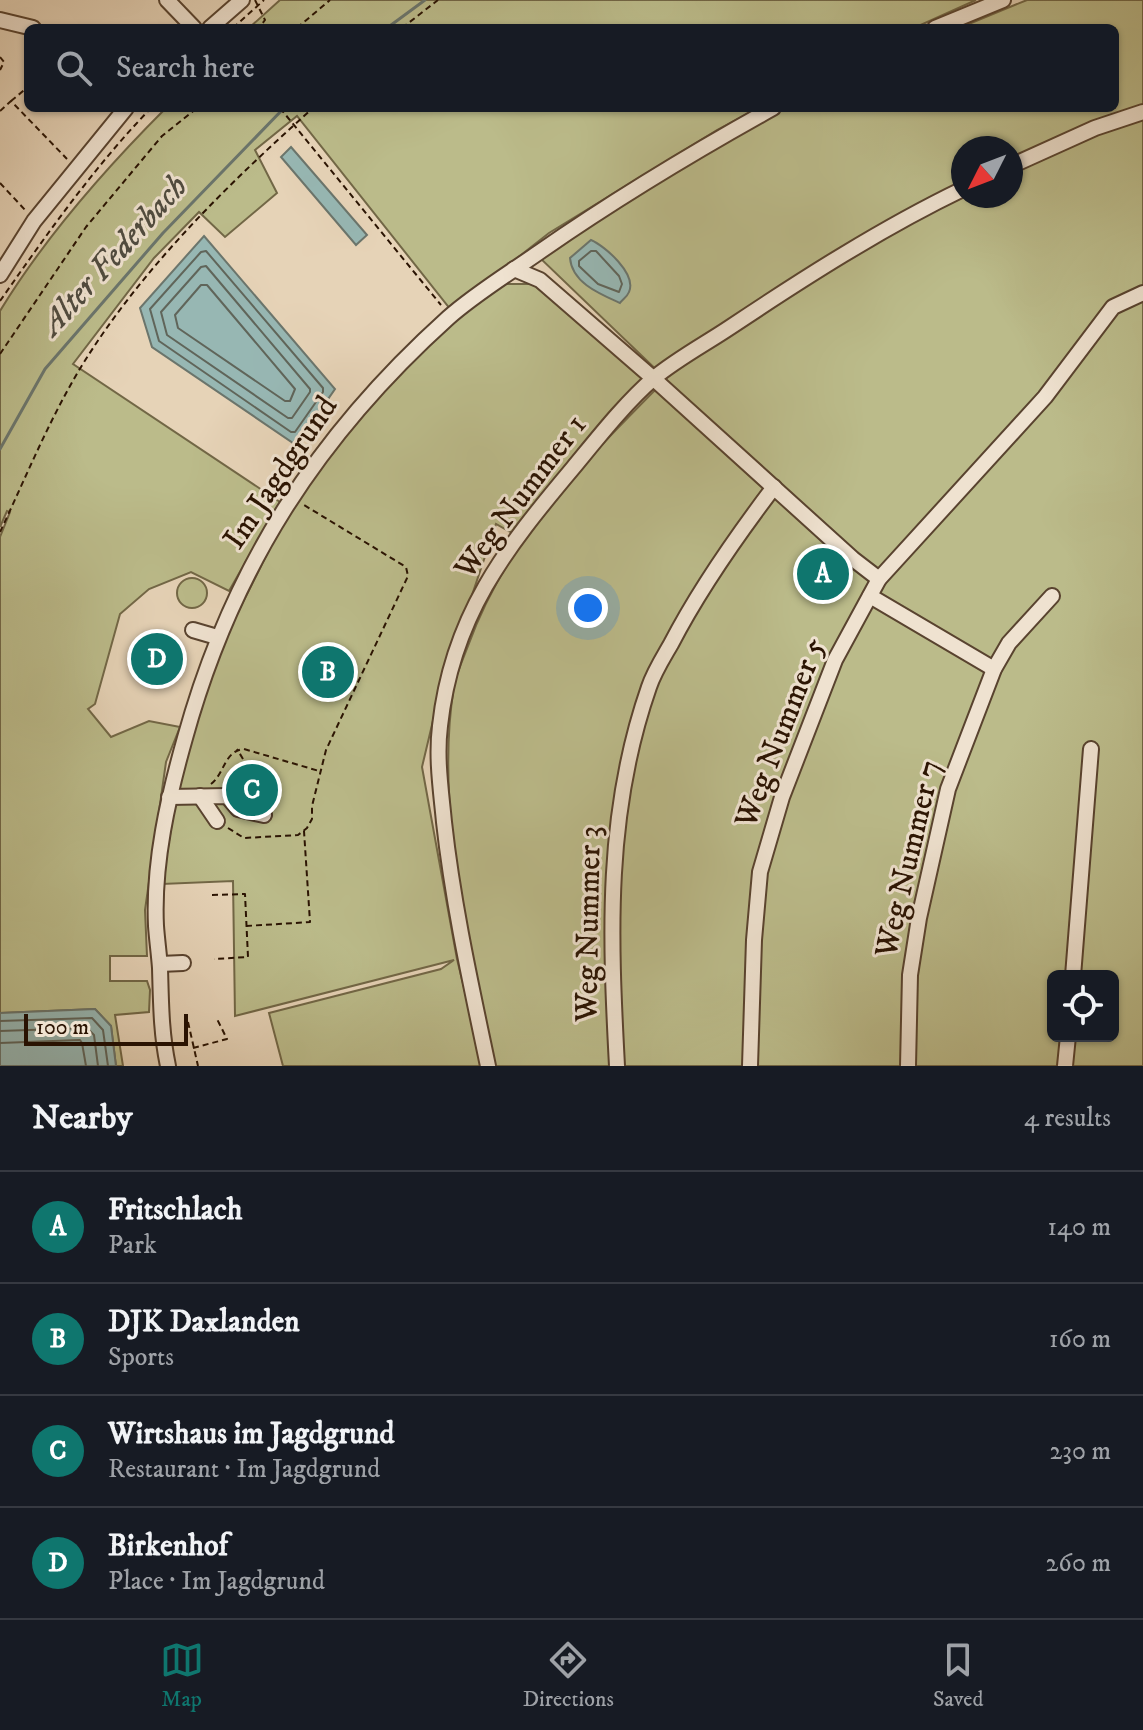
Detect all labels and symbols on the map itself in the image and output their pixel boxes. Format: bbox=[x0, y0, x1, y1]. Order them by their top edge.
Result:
north arrow bbox=[951, 136, 1023, 208]
water label: Alter Federbach bbox=[28, 166, 197, 347]
street label: Im Jagdgrund bbox=[215, 388, 347, 558]
street label: Weg Nummer 1 bbox=[445, 407, 596, 588]
pin: A bbox=[797, 544, 849, 604]
your location bbox=[568, 588, 608, 628]
pin: D bbox=[131, 629, 183, 689]
street label: Weg Nummer 5 bbox=[726, 632, 836, 835]
pin: B bbox=[302, 642, 354, 702]
street label: Weg Nummer 7 bbox=[867, 756, 951, 963]
pin: C bbox=[226, 760, 278, 820]
street label: Weg Nummer 3 bbox=[567, 825, 611, 1024]
scale bar bbox=[24, 1010, 188, 1046]

